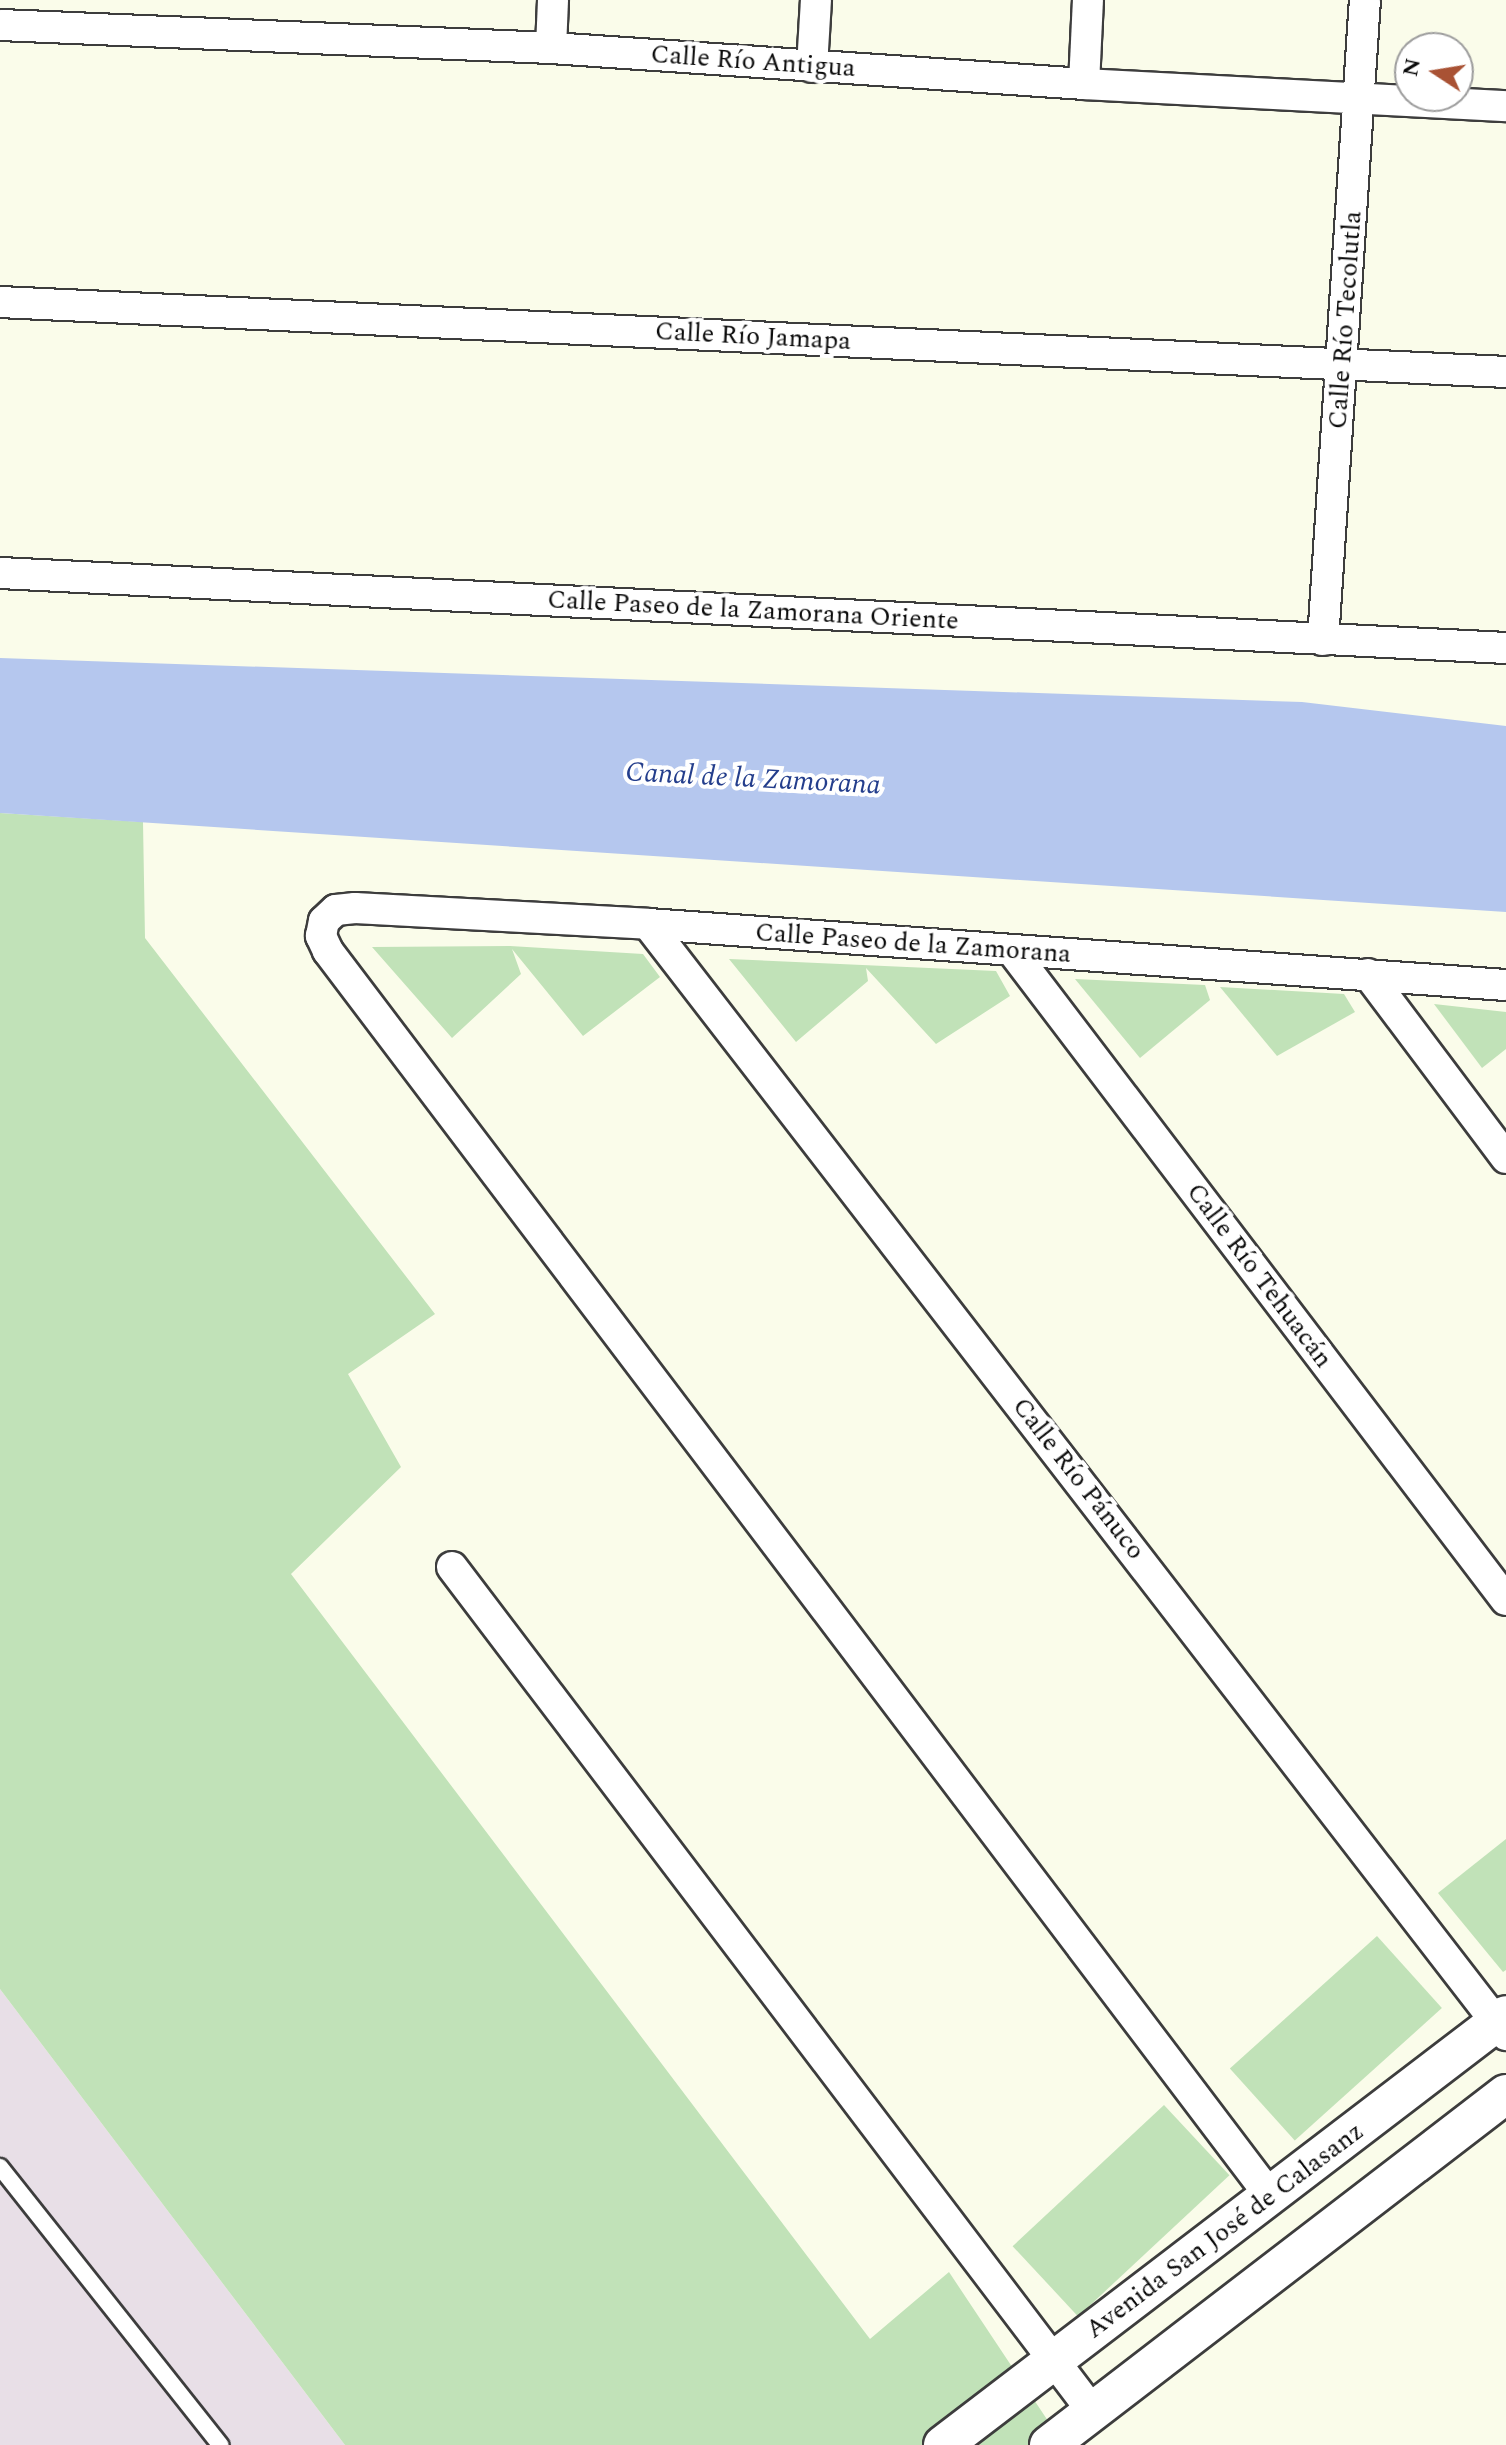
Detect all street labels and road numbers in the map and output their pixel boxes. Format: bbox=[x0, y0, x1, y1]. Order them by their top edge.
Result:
street label: Calle Río Antigua bbox=[650, 39, 856, 85]
street label: Calle Río Tecolutla bbox=[1323, 210, 1369, 430]
street label: Calle Río Jamapa bbox=[654, 316, 852, 358]
street label: Calle Paseo de la Zamorana Oriente bbox=[547, 585, 959, 637]
street label: Calle Paseo de la Zamorana bbox=[754, 917, 1072, 971]
street label: Calle Río Tehuacán bbox=[1179, 1177, 1339, 1375]
street label: Calle Río Pánuco bbox=[1005, 1392, 1151, 1566]
street label: Avenida San José de Calasanz bbox=[1080, 2116, 1370, 2346]

